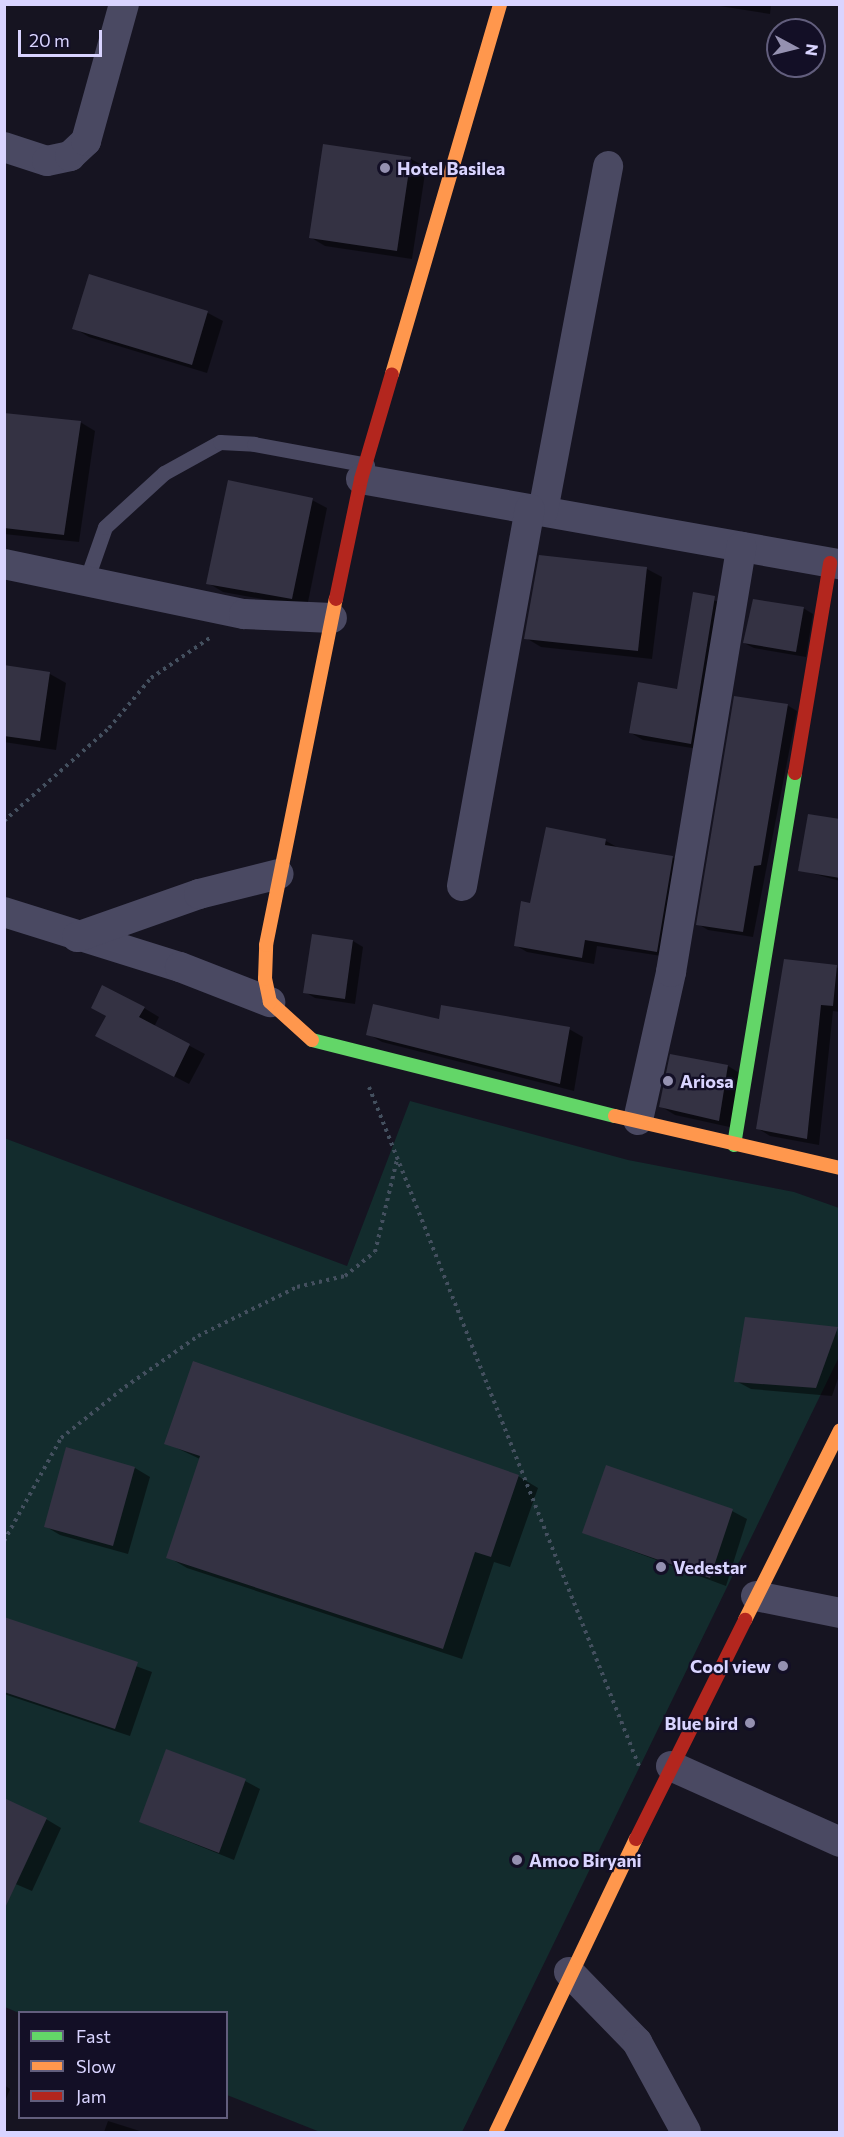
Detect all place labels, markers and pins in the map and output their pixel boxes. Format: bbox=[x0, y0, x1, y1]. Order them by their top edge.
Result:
place label: Hotel Basilea bbox=[397, 157, 505, 179]
marker: Hotel Basilea bbox=[378, 161, 392, 175]
place label: Ariosa bbox=[680, 1070, 734, 1092]
marker: Ariosa bbox=[661, 1074, 675, 1088]
place label: Vedestar bbox=[673, 1556, 747, 1578]
marker: Vedestar bbox=[654, 1560, 668, 1574]
place label: Cool view bbox=[690, 1655, 771, 1677]
marker: Cool view bbox=[776, 1659, 790, 1673]
place label: Blue bird bbox=[665, 1712, 738, 1734]
marker: Blue bird bbox=[743, 1716, 757, 1730]
place label: Amoo Biryani bbox=[529, 1849, 642, 1871]
marker: Amoo Biryani bbox=[510, 1853, 524, 1867]

